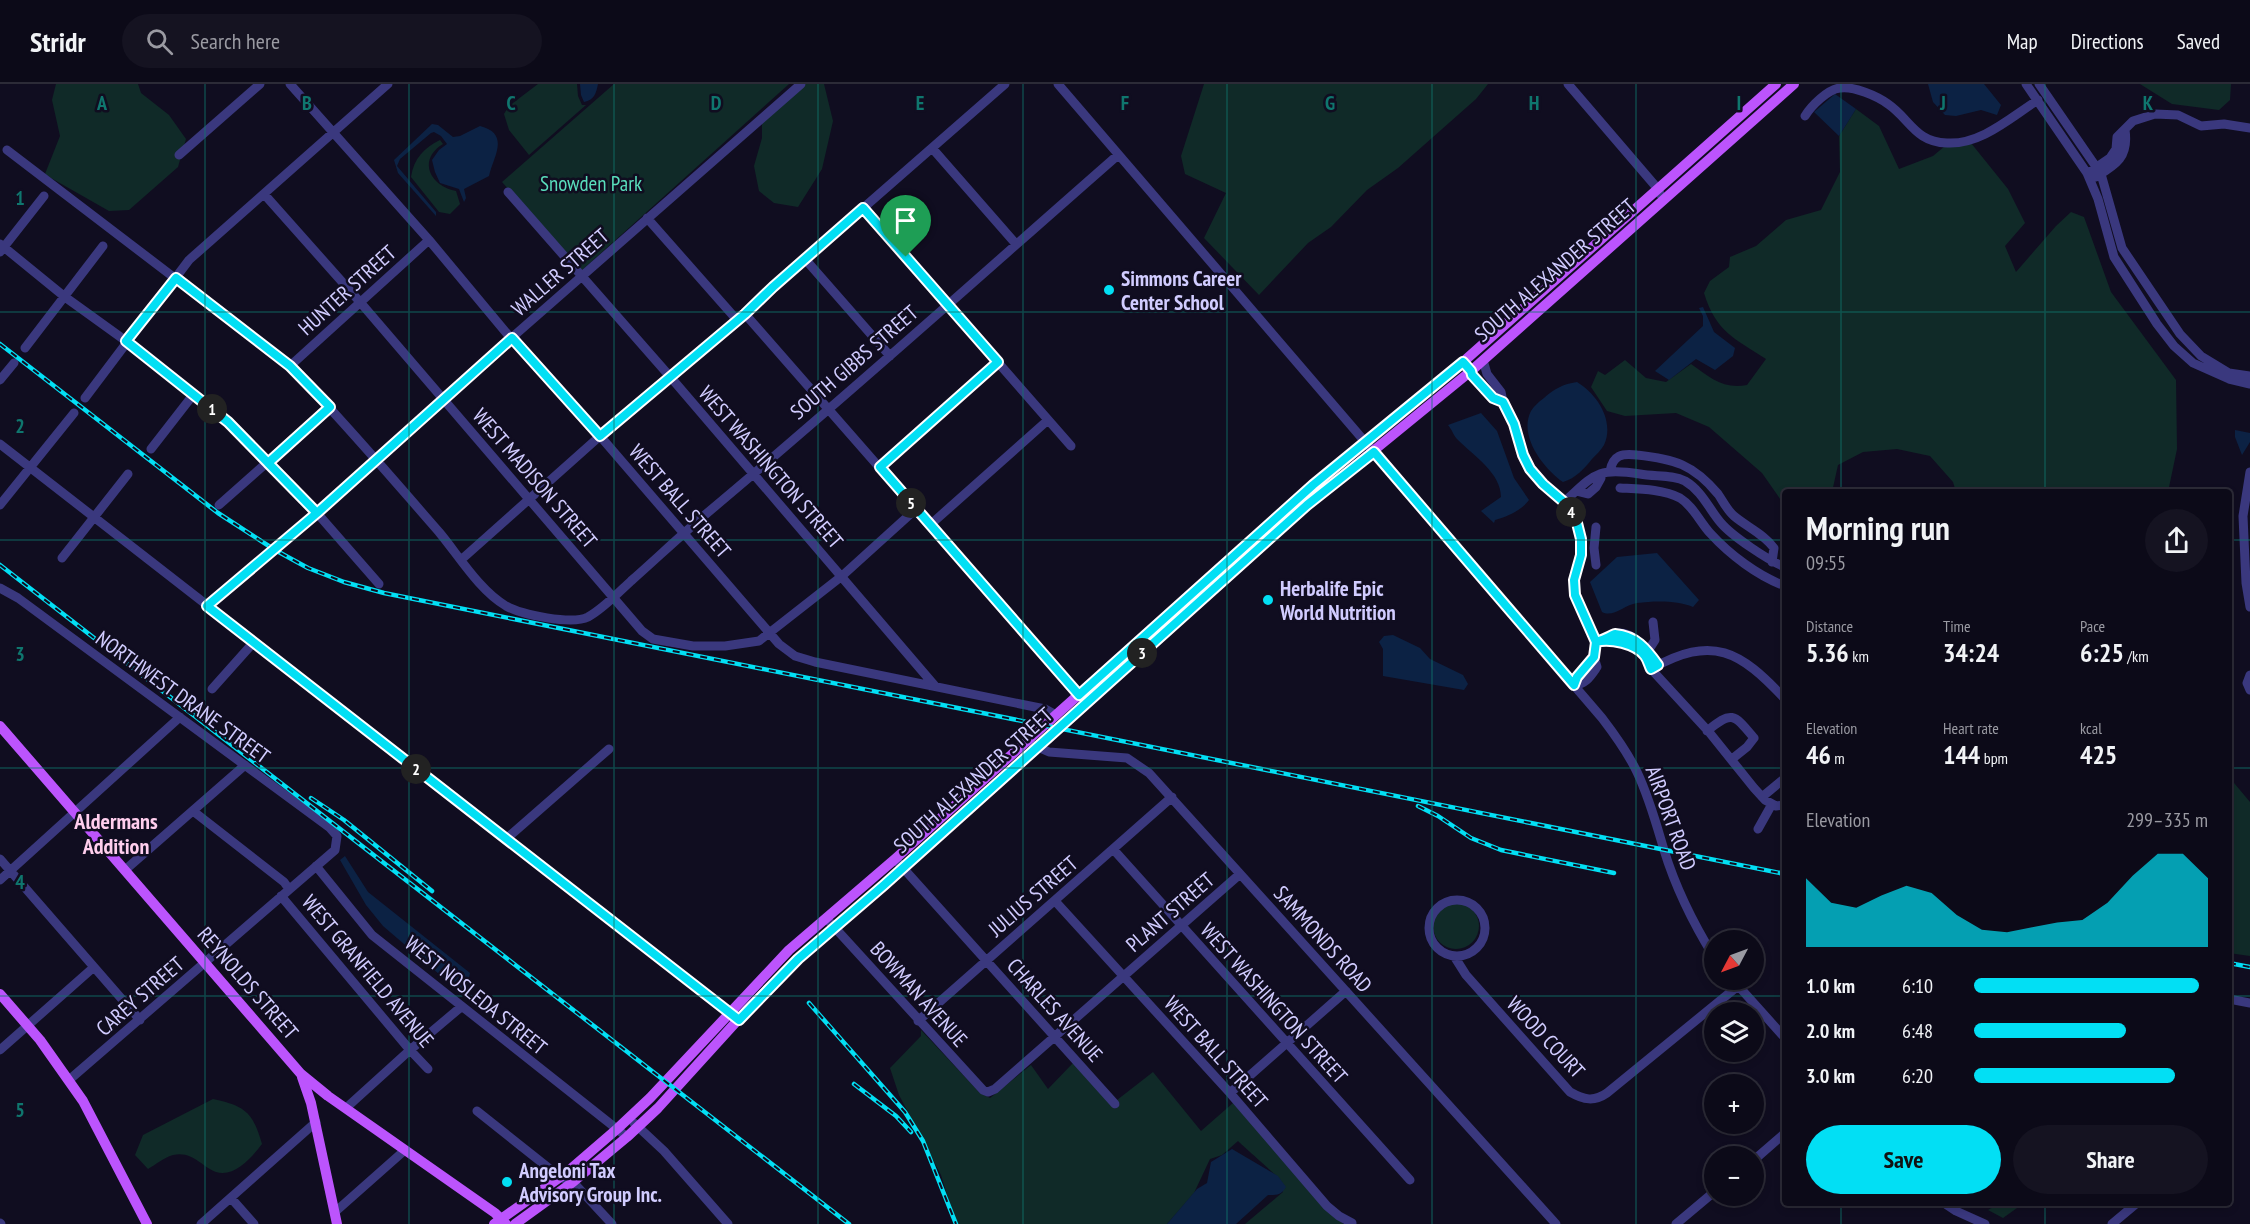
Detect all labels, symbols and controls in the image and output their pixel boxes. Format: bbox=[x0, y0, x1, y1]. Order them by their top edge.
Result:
search box bbox=[122, 14, 542, 68]
text: Stridr bbox=[30, 23, 86, 60]
icon: search bbox=[143, 25, 176, 58]
text: Search here bbox=[191, 27, 280, 55]
text: Map bbox=[2007, 28, 2038, 55]
text: Directions bbox=[2071, 28, 2144, 55]
text: Saved bbox=[2177, 28, 2220, 55]
text: A bbox=[96, 90, 108, 116]
text: B bbox=[302, 90, 312, 116]
text: C bbox=[506, 90, 516, 116]
text: D bbox=[711, 90, 722, 116]
text: E bbox=[916, 90, 924, 116]
text: F bbox=[1121, 90, 1129, 116]
text: G bbox=[1325, 90, 1335, 116]
text: H bbox=[1529, 90, 1539, 116]
text: I bbox=[1737, 90, 1741, 116]
text: J bbox=[1939, 90, 1946, 116]
text: K bbox=[2143, 90, 2154, 116]
park label: Snowden Park bbox=[540, 170, 642, 197]
text: 1 bbox=[15, 185, 25, 211]
street label: SOUTH ALEXANDER STREET bbox=[1469, 192, 1642, 348]
pin bbox=[880, 195, 931, 257]
icon: arrive bbox=[889, 204, 922, 237]
street label: WALLER STREET bbox=[506, 222, 615, 322]
street label: HUNTER STREET bbox=[293, 239, 402, 341]
place label: Simmons Career Center School bbox=[1121, 265, 1242, 316]
marker: Simmons Career Center School bbox=[1102, 283, 1116, 297]
street label: SOUTH GIBBS STREET bbox=[784, 299, 924, 425]
street label: WEST WASHINGTON STREET bbox=[693, 380, 849, 554]
pin: 1 bbox=[197, 394, 227, 424]
text: 1 bbox=[208, 399, 216, 419]
street label: WEST MADISON STREET bbox=[467, 402, 604, 554]
text: 2 bbox=[15, 413, 25, 439]
street label: WEST BALL STREET bbox=[623, 439, 737, 564]
pin: 5 bbox=[896, 488, 926, 518]
text: 5 bbox=[907, 493, 915, 513]
pin: 4 bbox=[1556, 497, 1586, 527]
text: 4 bbox=[1567, 502, 1575, 522]
text: Morning run bbox=[1806, 506, 1950, 549]
button: share bbox=[2145, 509, 2208, 572]
text: 09:55 bbox=[1806, 550, 1846, 576]
place label: Herbalife Epic World Nutrition bbox=[1279, 575, 1396, 626]
marker: Herbalife Epic World Nutrition bbox=[1261, 593, 1275, 607]
text: Distance bbox=[1806, 616, 1853, 636]
text: Time bbox=[1943, 616, 1971, 636]
text: Pace bbox=[2080, 616, 2105, 636]
street label: NORTHWEST DRANE STREET bbox=[91, 625, 276, 770]
text: 5.36 bbox=[1806, 636, 1849, 669]
text: 34:24 bbox=[1943, 636, 1999, 669]
text: 6:25 bbox=[2080, 636, 2124, 669]
pin: 3 bbox=[1127, 638, 1157, 668]
text: 3 bbox=[15, 641, 25, 667]
text: 3 bbox=[1138, 643, 1146, 663]
text: km bbox=[1849, 646, 1869, 666]
text: /km bbox=[2124, 646, 2149, 666]
street label: SOUTH ALEXANDER STREET bbox=[888, 701, 1059, 859]
text: Elevation bbox=[1806, 718, 1857, 738]
text: Heart rate bbox=[1943, 718, 1999, 738]
text: kcal bbox=[2080, 718, 2102, 738]
text: 46 bbox=[1806, 738, 1831, 771]
text: 144 bbox=[1943, 738, 1980, 771]
text: 425 bbox=[2080, 738, 2117, 771]
text: m bbox=[1831, 748, 1845, 768]
text: bpm bbox=[1980, 748, 2008, 768]
pin: 2 bbox=[401, 754, 431, 784]
text: 2 bbox=[412, 759, 420, 779]
street label: AIRPORT ROAD bbox=[1640, 762, 1702, 874]
district label: Aldermans Addition bbox=[73, 807, 158, 860]
text: Elevation bbox=[1806, 807, 1870, 833]
text: 299–335 m bbox=[2126, 807, 2208, 833]
street label: JULIUS STREET bbox=[982, 849, 1084, 943]
street label: PLANT STREET bbox=[1120, 866, 1220, 958]
text: 4 bbox=[15, 869, 25, 895]
street label: SAMMONDS ROAD bbox=[1268, 880, 1378, 998]
street label: WEST GRANFIELD AVENUE bbox=[296, 889, 440, 1053]
street label: WEST WASHINGTON STREET bbox=[1195, 917, 1354, 1089]
street label: REYNOLDS STREET bbox=[192, 921, 305, 1045]
street label: WEST NOSLEDA STREET bbox=[400, 929, 553, 1061]
north arrow bbox=[1704, 930, 1764, 990]
map controls bbox=[1704, 930, 1764, 1206]
street label: BOWMAN AVENUE bbox=[865, 936, 973, 1052]
street label: CAREY STREET bbox=[91, 950, 190, 1041]
street label: CHARLES AVENUE bbox=[1001, 952, 1109, 1068]
text: 1.0 km bbox=[1806, 973, 1855, 999]
text: 6:10 bbox=[1902, 973, 1933, 999]
street label: WEST BALL STREET bbox=[1158, 990, 1274, 1114]
street label: WOOD COURT bbox=[1501, 990, 1591, 1084]
button: layers bbox=[1704, 1002, 1764, 1062]
text: 2.0 km bbox=[1806, 1018, 1855, 1044]
text: 6:48 bbox=[1902, 1018, 1933, 1044]
text: 3.0 km bbox=[1806, 1063, 1855, 1089]
text: 6:20 bbox=[1902, 1063, 1933, 1089]
button: + bbox=[1704, 1074, 1764, 1134]
text: 5 bbox=[15, 1097, 25, 1123]
button: Save bbox=[1806, 1125, 2001, 1194]
button: Share bbox=[2013, 1125, 2208, 1194]
button: − bbox=[1704, 1146, 1764, 1206]
place label: Angeloni Tax Advisory Group Inc. bbox=[518, 1157, 662, 1208]
marker: Angeloni Tax Advisory Group Inc. bbox=[500, 1175, 514, 1189]

